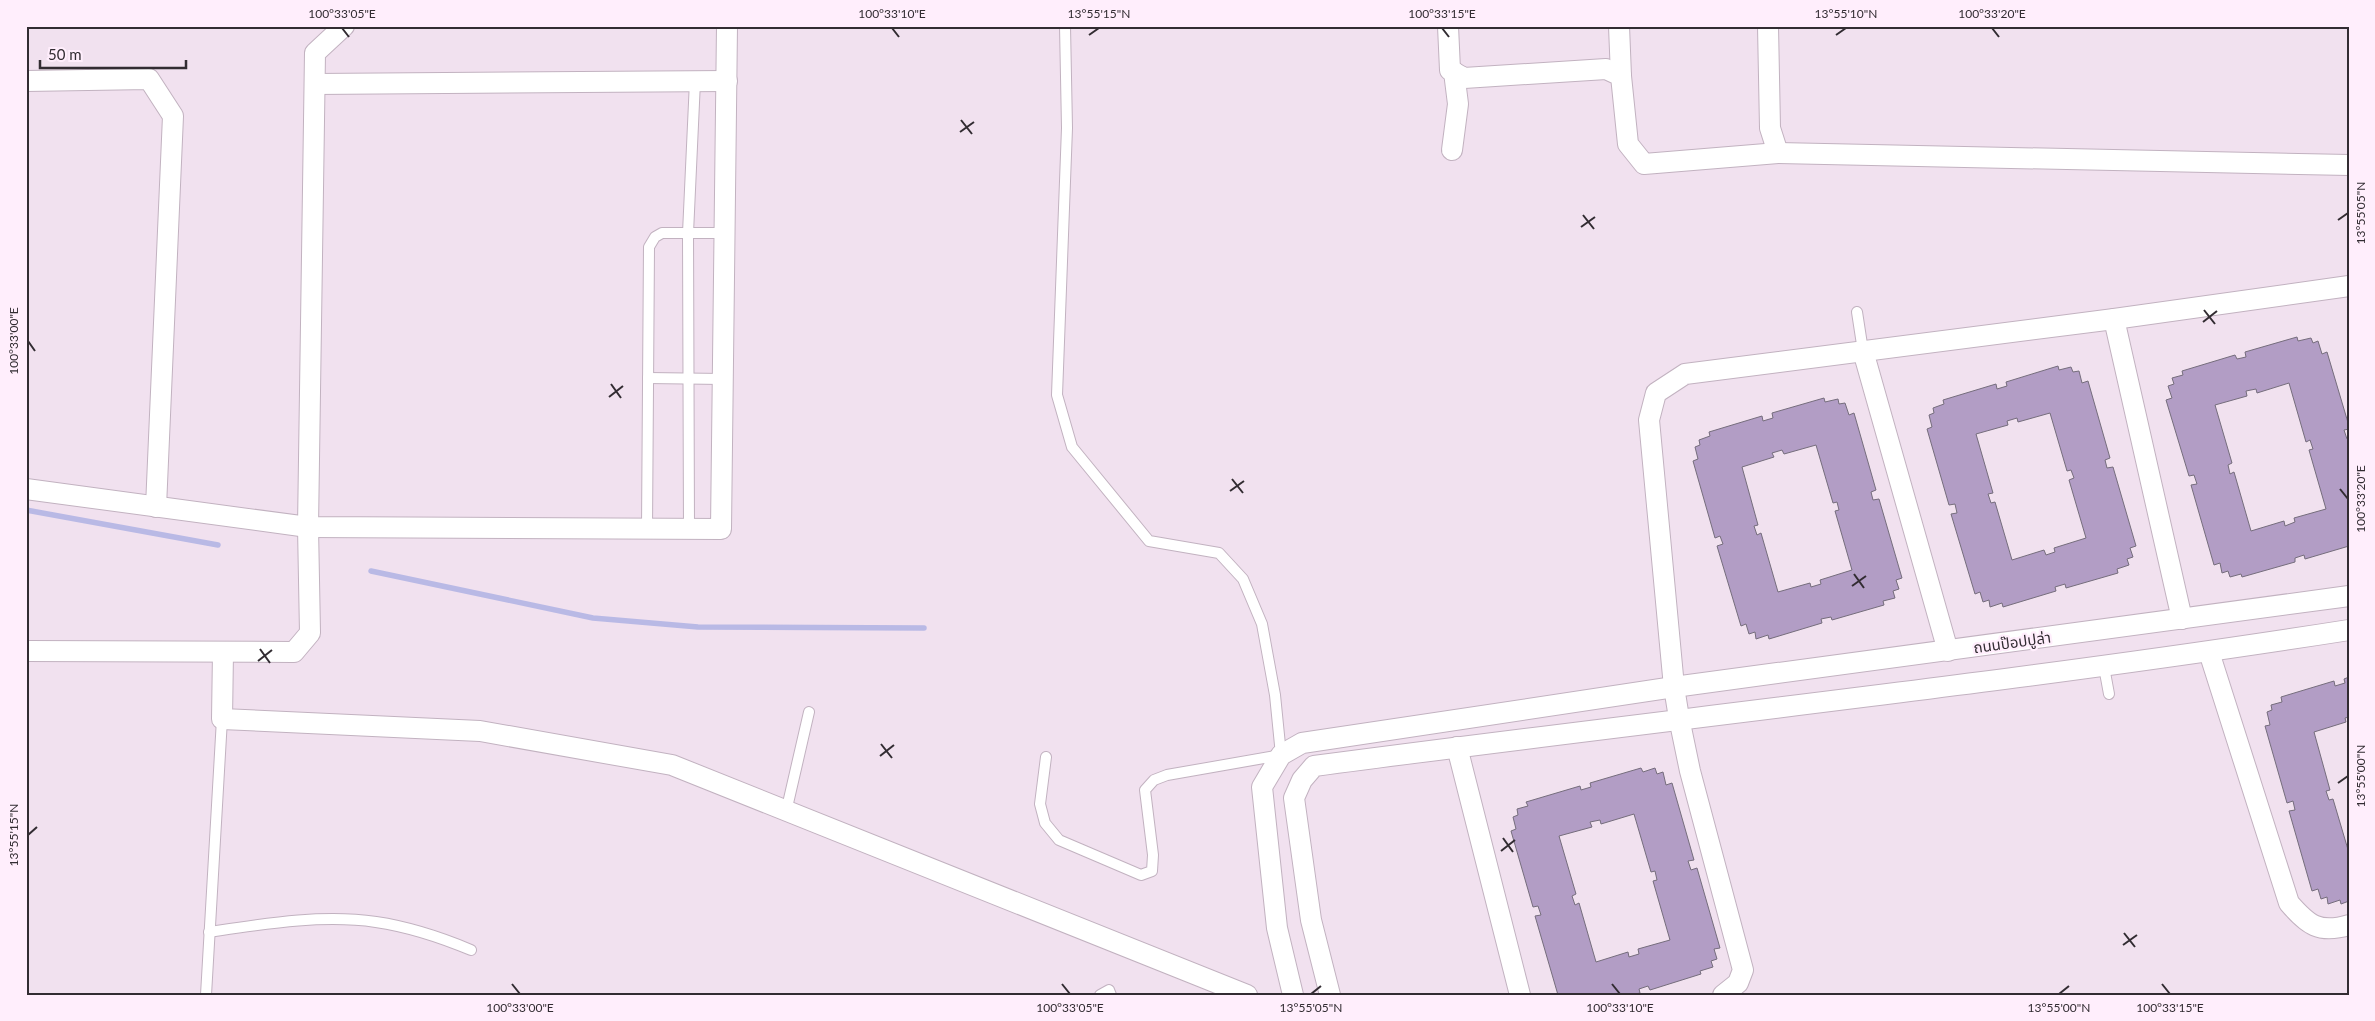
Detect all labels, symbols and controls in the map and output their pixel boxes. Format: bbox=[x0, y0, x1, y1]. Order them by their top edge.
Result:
text: 100°33'05"E bbox=[308, 6, 376, 21]
text: 100°33'10"E bbox=[858, 6, 926, 21]
text: 13°55'15"N bbox=[1068, 6, 1130, 21]
text: 100°33'15"E bbox=[1408, 6, 1476, 21]
text: 13°55'10"N bbox=[1815, 6, 1877, 21]
text: 100°33'20"E bbox=[1958, 6, 2026, 21]
scale bar bbox=[40, 38, 186, 70]
text: 50 m bbox=[48, 45, 82, 63]
text: 13°55'05"N bbox=[2353, 182, 2368, 244]
text: 100°33'00"E bbox=[6, 307, 21, 375]
text: 100°33'20"E bbox=[2353, 465, 2368, 533]
street label: ถนนป๊อปปูล่า bbox=[1972, 628, 2052, 657]
text: 13°55'00"N bbox=[2353, 745, 2368, 807]
text: 13°55'15"N bbox=[6, 804, 21, 866]
text: 100°33'00"E bbox=[486, 1000, 554, 1015]
text: 100°33'05"E bbox=[1036, 1000, 1104, 1015]
text: 13°55'05"N bbox=[1280, 1000, 1342, 1015]
text: 100°33'10"E bbox=[1586, 1000, 1654, 1015]
text: 13°55'00"N bbox=[2028, 1000, 2090, 1015]
text: 100°33'15"E bbox=[2136, 1000, 2204, 1015]

